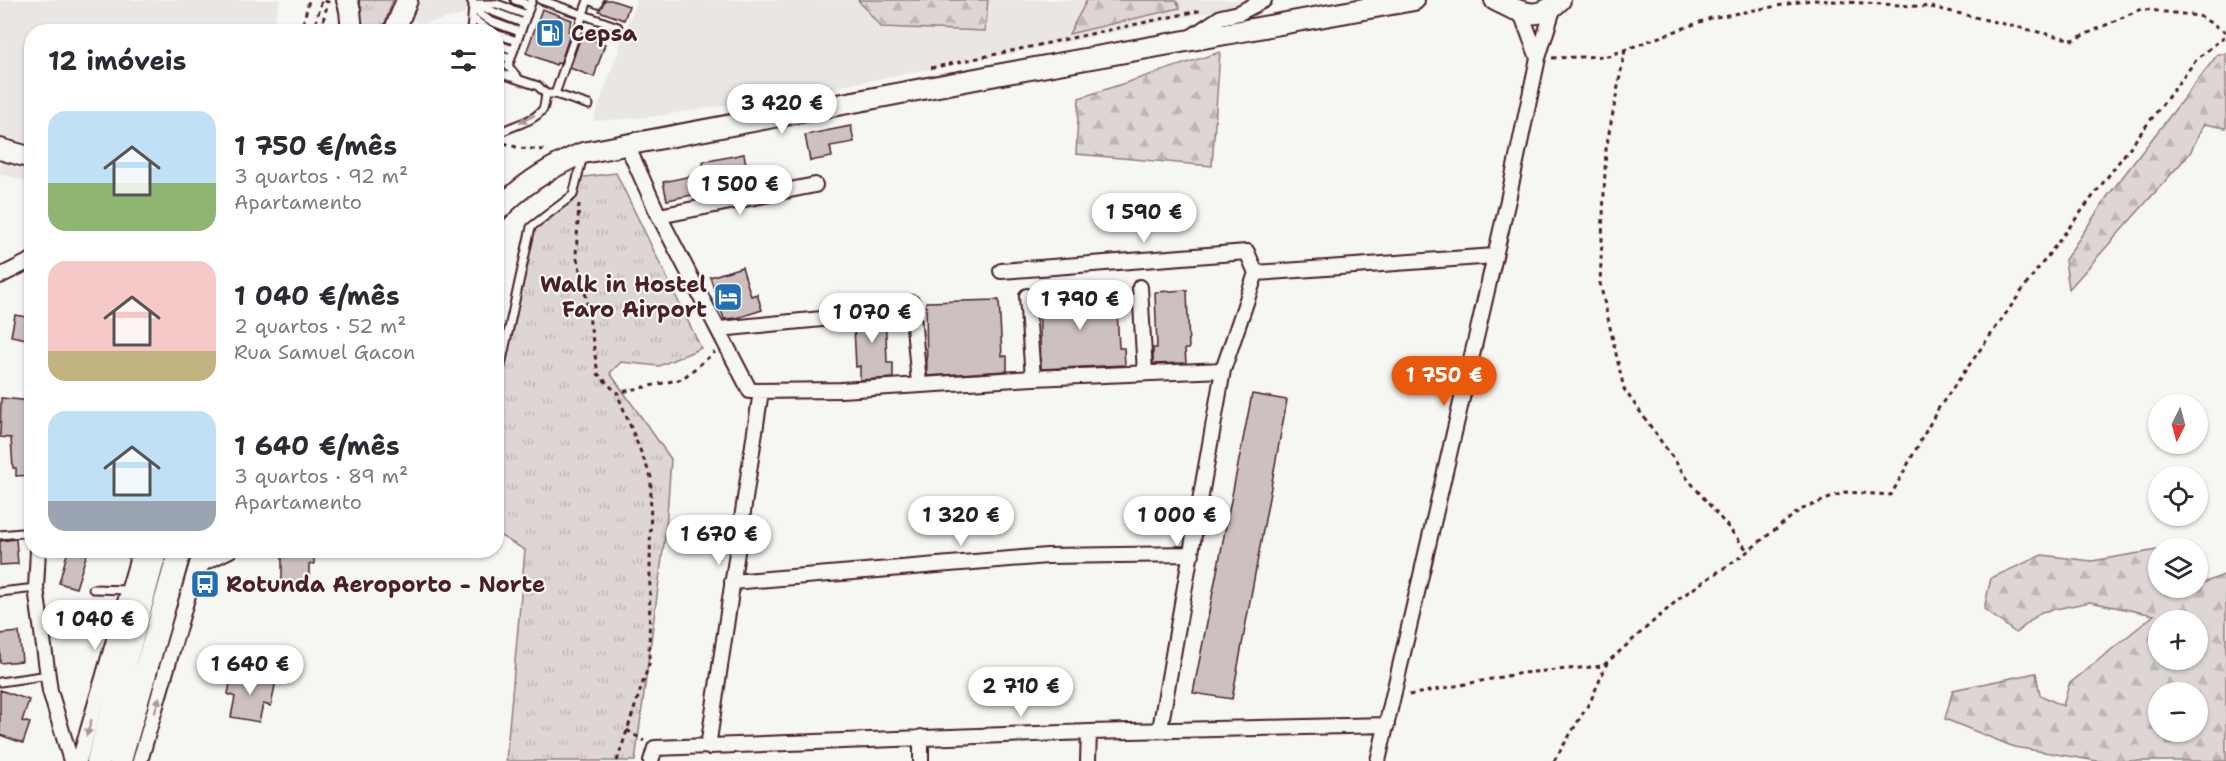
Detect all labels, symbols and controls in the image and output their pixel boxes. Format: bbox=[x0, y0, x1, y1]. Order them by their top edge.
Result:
fuel station icon: Cepsa bbox=[534, 17, 566, 49]
place label: Cepsa bbox=[571, 19, 637, 48]
text: 12 imóveis bbox=[48, 43, 186, 78]
icon: filters bbox=[447, 44, 480, 77]
pin: 3 420 € bbox=[727, 84, 837, 135]
text: 3 420 € bbox=[741, 90, 823, 116]
one-way arrow bbox=[518, 115, 535, 124]
text: 1 750 €/mês bbox=[234, 128, 397, 163]
icon: home bbox=[96, 135, 168, 207]
text: 3 quartos · 92 m² bbox=[234, 163, 408, 189]
pin: 1 500 € bbox=[685, 165, 795, 216]
text: 1 500 € bbox=[701, 171, 779, 197]
text: Apartamento bbox=[234, 189, 362, 215]
pin: 1 590 € bbox=[1089, 193, 1199, 244]
text: 1 590 € bbox=[1106, 199, 1182, 225]
place label: Walk in Hostel Faro Airport bbox=[540, 270, 707, 324]
text: 1 040 €/mês bbox=[234, 278, 400, 313]
pin: 1 790 € bbox=[1025, 280, 1135, 331]
hotel icon: Walk in Hostel Faro Airport bbox=[712, 281, 744, 313]
icon: home bbox=[96, 285, 168, 357]
text: 1 790 € bbox=[1041, 286, 1119, 312]
pin: 1 070 € bbox=[817, 293, 927, 344]
text: 1 070 € bbox=[833, 299, 911, 325]
text: 2 quartos · 52 m² bbox=[234, 313, 406, 339]
text: Rua Samuel Gacon bbox=[234, 339, 415, 365]
pin: 1 750 € bbox=[1389, 356, 1499, 407]
text: 1 750 € bbox=[1406, 362, 1482, 388]
north arrow bbox=[2148, 394, 2208, 454]
map controls bbox=[2148, 394, 2208, 742]
text: 1 640 €/mês bbox=[234, 428, 400, 463]
icon: home bbox=[96, 435, 168, 507]
text: 3 quartos · 89 m² bbox=[234, 463, 408, 489]
button: locate bbox=[2148, 466, 2208, 526]
text: Apartamento bbox=[234, 489, 362, 515]
pin: 1 320 € bbox=[906, 496, 1016, 547]
pin: 1 000 € bbox=[1122, 496, 1232, 547]
text: 1 320 € bbox=[922, 502, 1000, 528]
text: 1 000 € bbox=[1138, 502, 1216, 528]
pin: 1 670 € bbox=[664, 515, 774, 566]
text: 1 670 € bbox=[680, 521, 758, 547]
button: layers bbox=[2148, 538, 2208, 598]
bus stop icon: Rotunda Aeroporto - Norte bbox=[189, 568, 221, 600]
place label: Rotunda Aeroporto - Norte bbox=[226, 570, 545, 599]
pin: 1 040 € bbox=[40, 600, 150, 651]
text: 1 040 € bbox=[56, 606, 134, 632]
button: + bbox=[2148, 610, 2208, 670]
pin: 1 640 € bbox=[195, 645, 305, 696]
text: 1 640 € bbox=[211, 651, 289, 677]
pin: 2 710 € bbox=[966, 667, 1076, 718]
text: 2 710 € bbox=[982, 673, 1060, 699]
button: − bbox=[2148, 682, 2208, 742]
one-way arrow bbox=[153, 696, 162, 714]
one-way arrow bbox=[84, 719, 93, 737]

